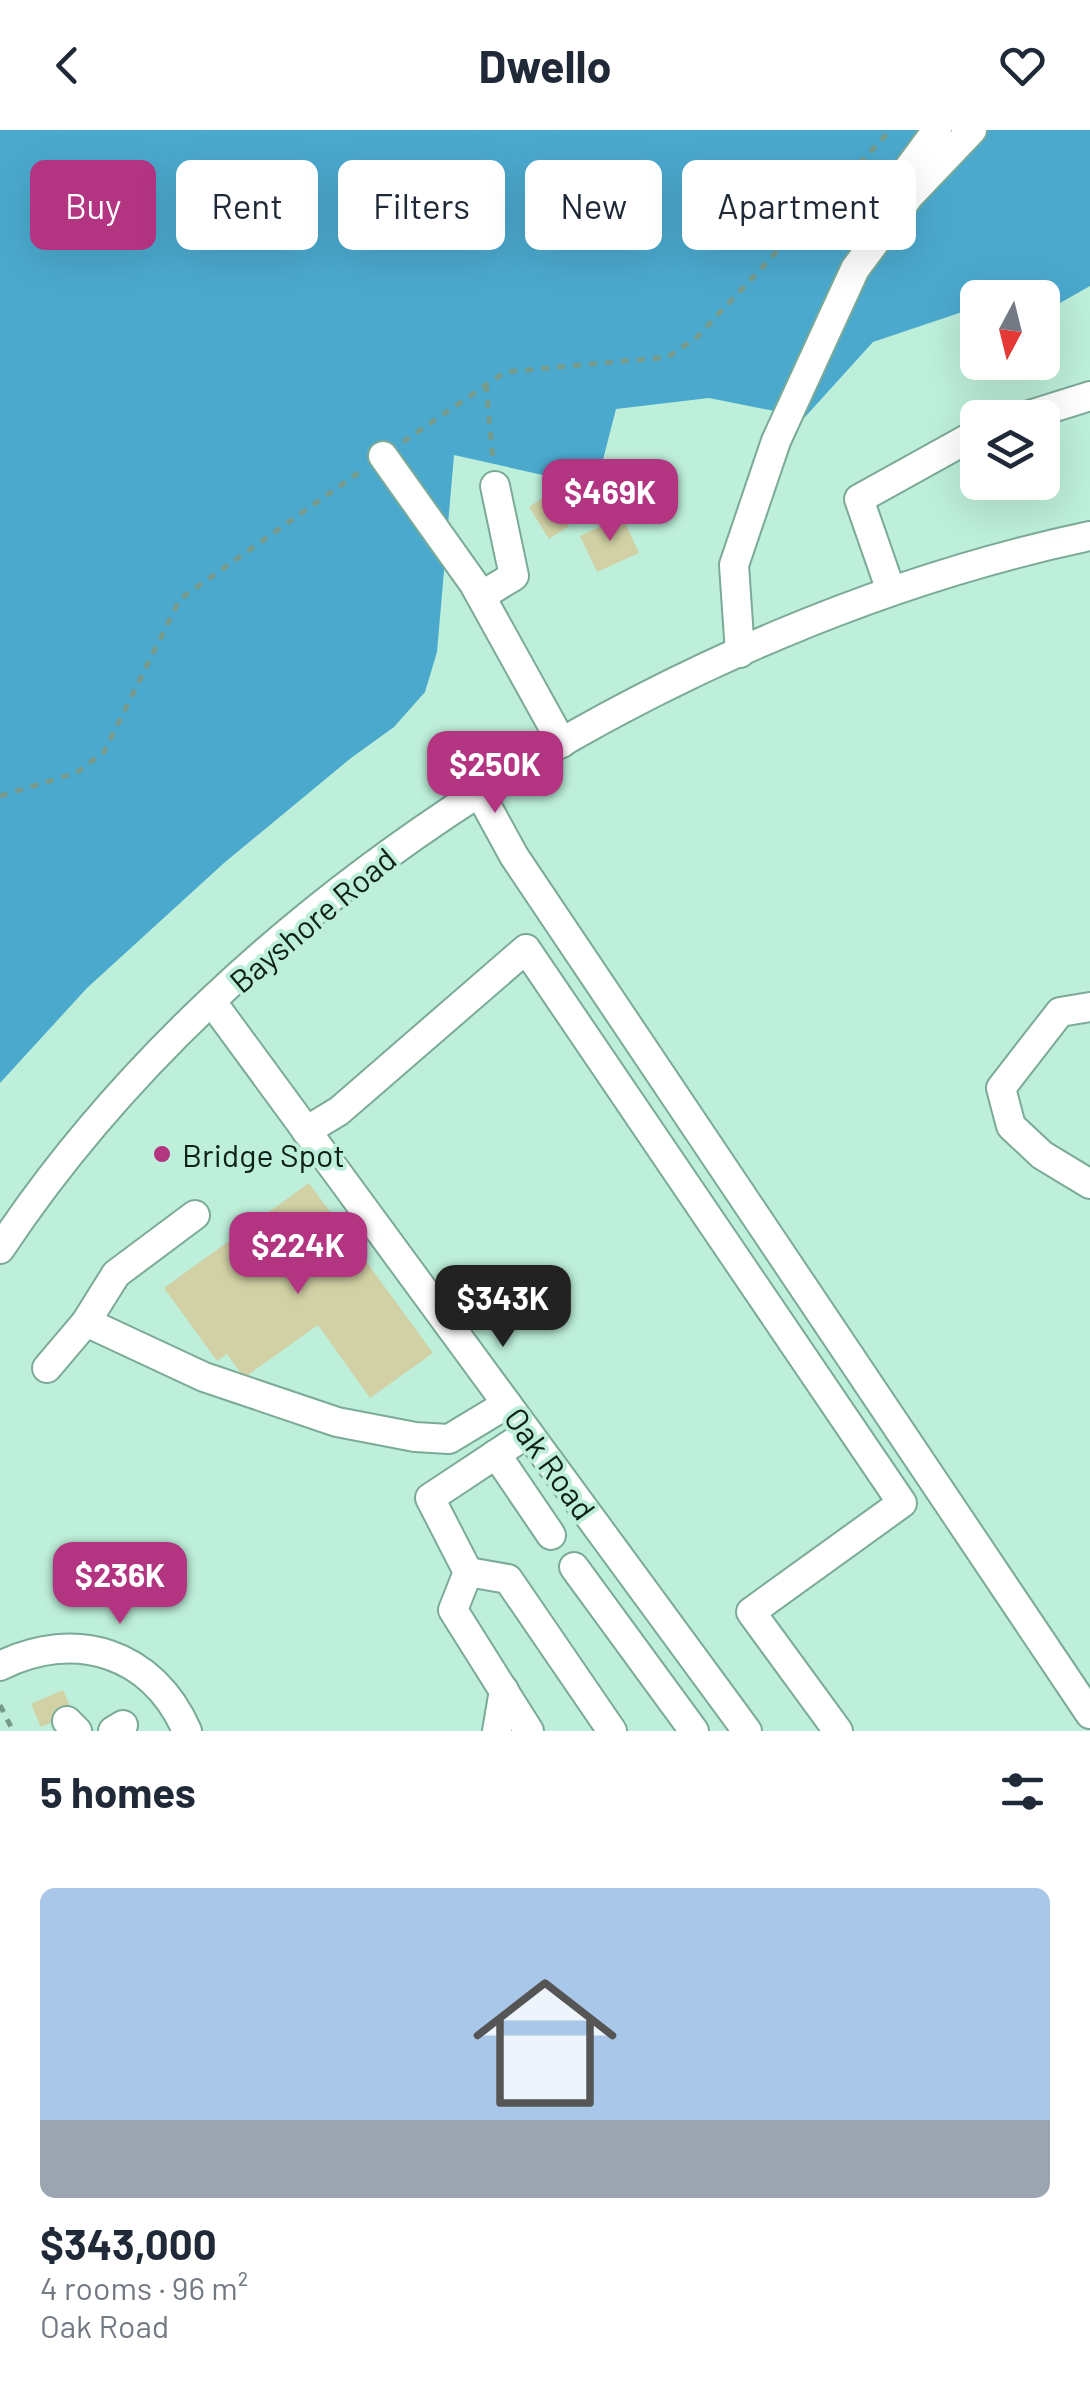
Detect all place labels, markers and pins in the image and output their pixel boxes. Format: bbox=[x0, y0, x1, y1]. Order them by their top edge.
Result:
pin: $469K bbox=[540, 459, 680, 544]
pin: $250K bbox=[425, 731, 565, 816]
place label: Bridge Spot bbox=[182, 1135, 345, 1173]
marker: Bridge Spot bbox=[151, 1143, 173, 1165]
pin: $224K bbox=[228, 1212, 368, 1297]
pin: $343K bbox=[433, 1265, 573, 1350]
pin: $236K bbox=[50, 1542, 190, 1627]

